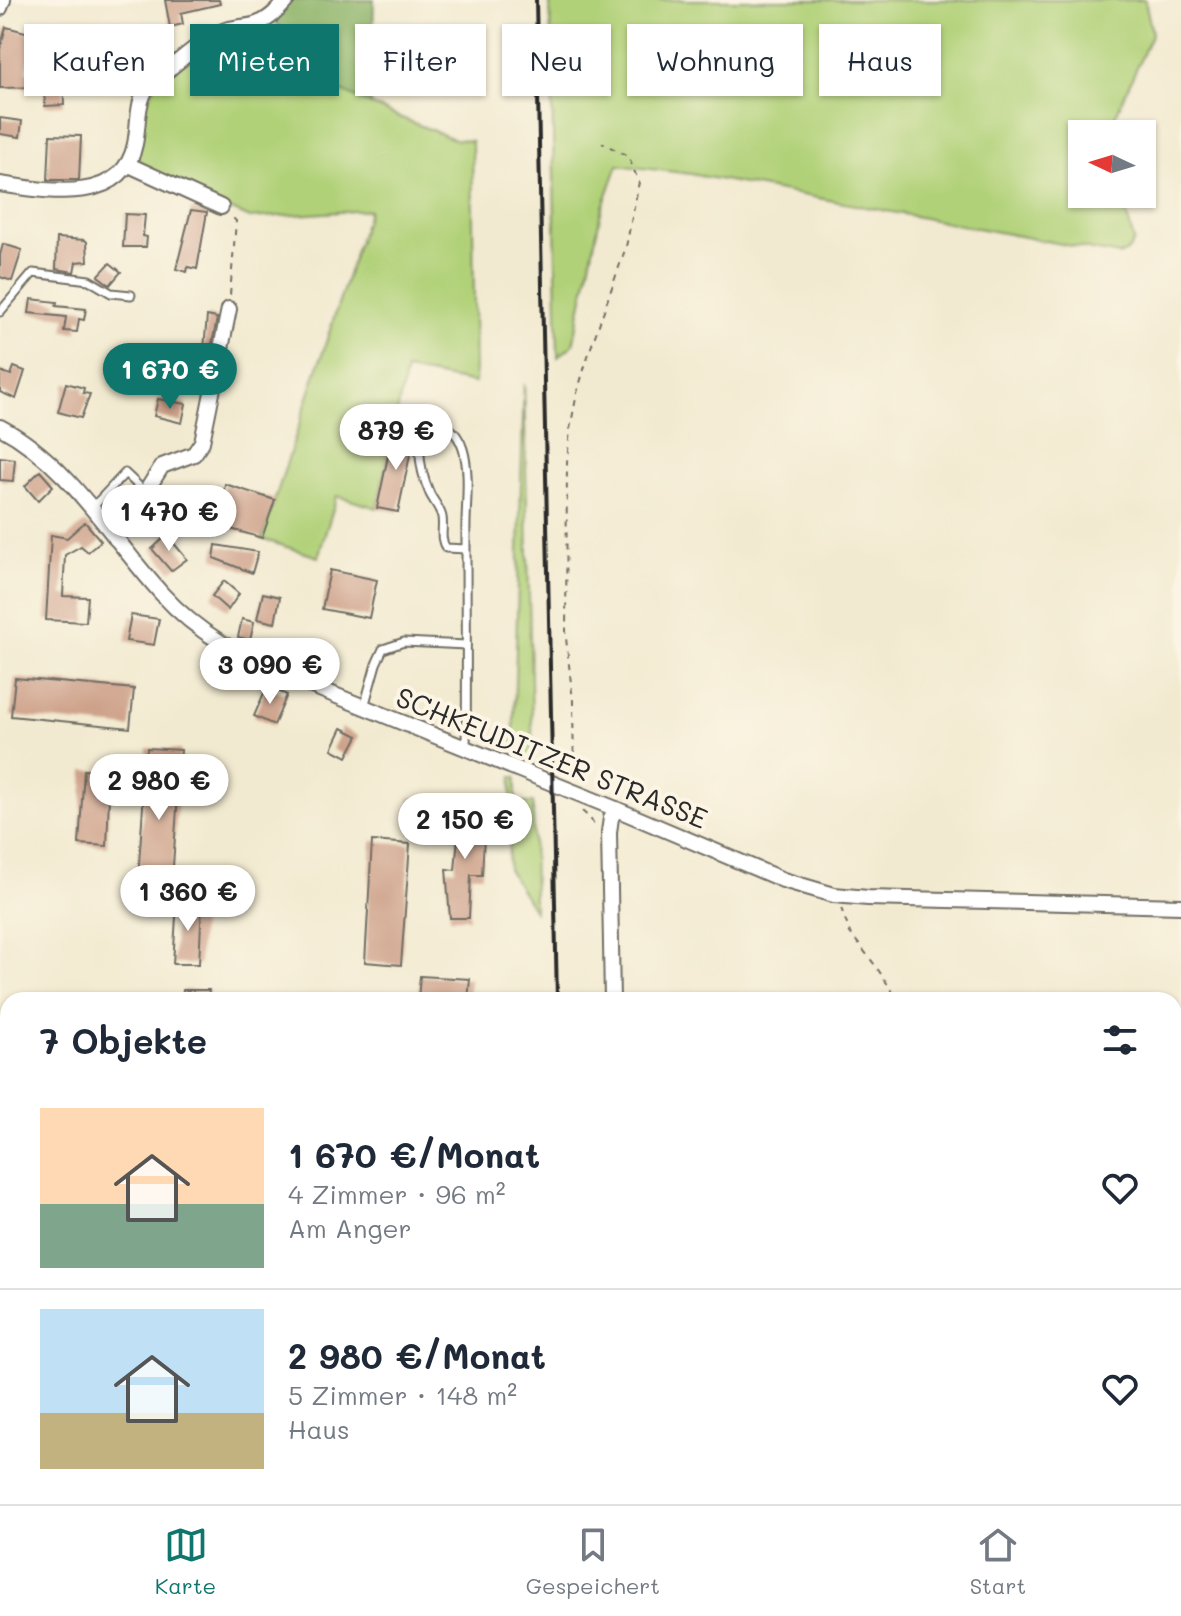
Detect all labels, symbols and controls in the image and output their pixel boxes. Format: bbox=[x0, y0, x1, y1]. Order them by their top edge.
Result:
chip: Kaufen bbox=[24, 24, 174, 96]
chip: Mieten bbox=[190, 24, 339, 96]
chip: Filter bbox=[355, 24, 486, 96]
chip: Neu bbox=[502, 24, 611, 96]
chip: Wohnung bbox=[627, 24, 803, 96]
chip: Haus bbox=[819, 24, 941, 96]
north arrow bbox=[1068, 120, 1156, 208]
map controls bbox=[1068, 120, 1156, 208]
pin: 1 670 € bbox=[96, 343, 244, 411]
text: 1 670 € bbox=[121, 352, 219, 386]
pin: 879 € bbox=[340, 404, 452, 472]
text: 879 € bbox=[358, 413, 434, 447]
pin: 1 470 € bbox=[95, 485, 243, 553]
text: 1 470 € bbox=[119, 494, 219, 528]
pin: 3 090 € bbox=[196, 638, 344, 706]
text: 3 090 € bbox=[218, 647, 322, 681]
street label: SCHKEUDITZER STRASSE bbox=[391, 678, 713, 836]
pin: 2 980 € bbox=[85, 754, 233, 822]
text: 2 980 € bbox=[108, 763, 210, 797]
pin: 2 150 € bbox=[391, 793, 539, 861]
text: 2 150 € bbox=[416, 802, 514, 836]
pin: 1 360 € bbox=[114, 865, 262, 933]
text: 1 360 € bbox=[138, 874, 238, 908]
text: 7 Objekte bbox=[40, 1018, 207, 1063]
icon: filters bbox=[1098, 1018, 1142, 1062]
text: 1 670 €/Monat bbox=[288, 1132, 540, 1177]
icon: home bbox=[104, 1140, 200, 1236]
icon: heart bbox=[1098, 1166, 1142, 1210]
text: 4 Zimmer · 96 m² bbox=[288, 1177, 506, 1211]
text: Am Anger bbox=[288, 1211, 412, 1245]
text: 2 980 €/Monat bbox=[288, 1333, 546, 1378]
icon: home bbox=[104, 1341, 200, 1437]
icon: heart bbox=[1098, 1367, 1142, 1411]
text: 5 Zimmer · 148 m² bbox=[288, 1378, 517, 1412]
text: Haus bbox=[288, 1412, 350, 1446]
tab: Karte bbox=[155, 1523, 216, 1600]
tab: Gespeichert bbox=[526, 1523, 660, 1600]
tab: Start bbox=[970, 1523, 1026, 1600]

